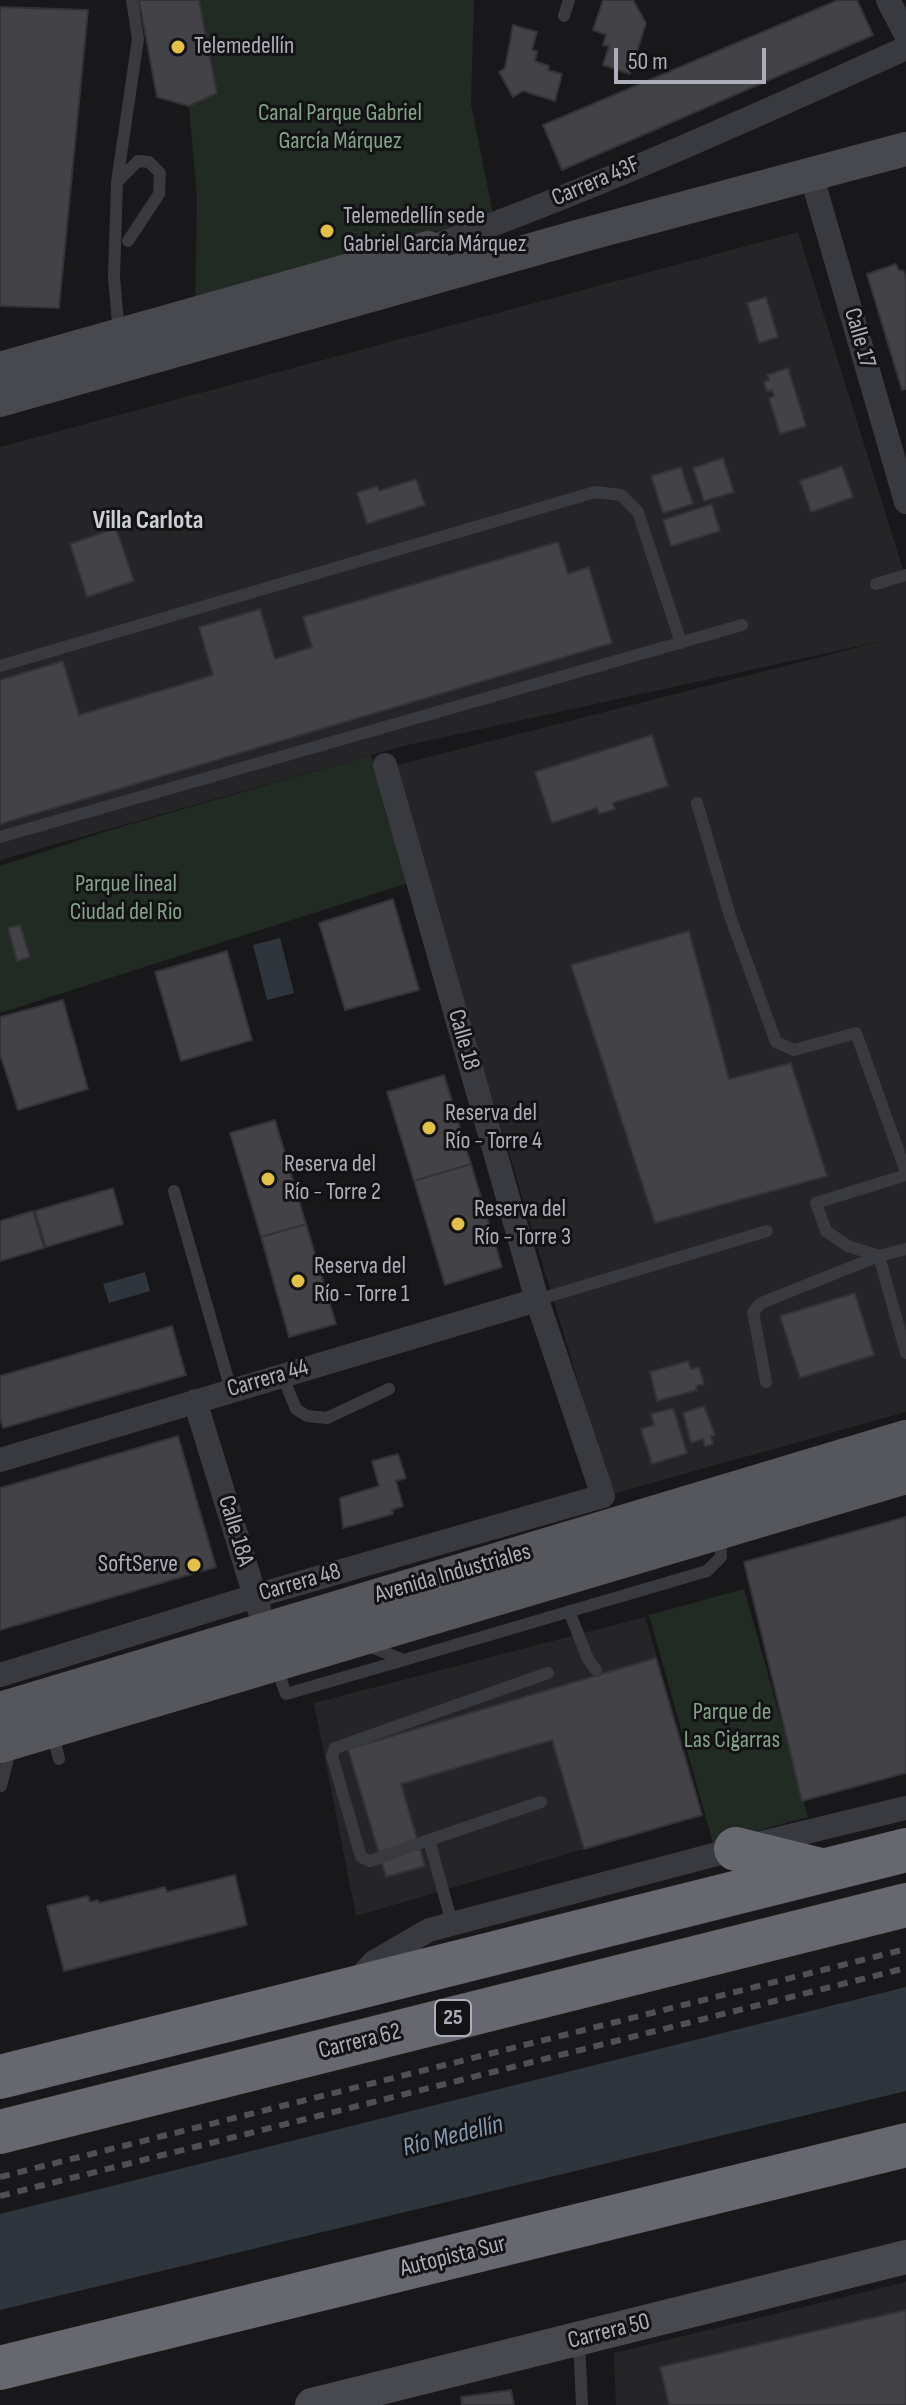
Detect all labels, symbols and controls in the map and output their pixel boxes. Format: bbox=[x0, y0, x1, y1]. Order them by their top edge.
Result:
scale bar bbox=[618, 32, 770, 82]
place label: Telemedellín bbox=[194, 33, 294, 61]
marker: Telemedellín bbox=[169, 38, 187, 56]
text: 50 m bbox=[628, 47, 668, 76]
park label: Canal Parque Gabriel García Márquez bbox=[258, 100, 422, 156]
street label: Carrera 43F bbox=[548, 151, 644, 213]
place label: Telemedellín sede Gabriel García Márquez bbox=[343, 203, 526, 259]
marker: Telemedellín sede Gabriel García Márquez bbox=[318, 222, 336, 240]
street label: Calle 17 bbox=[837, 305, 881, 371]
district label: Villa Carlota bbox=[93, 505, 203, 537]
park label: Parque lineal Ciudad del Rio bbox=[70, 871, 182, 927]
street label: Calle 18 bbox=[441, 1006, 485, 1074]
place label: Reserva del Río - Torre 4 bbox=[445, 1100, 542, 1156]
marker: Reserva del Río - Torre 4 bbox=[420, 1119, 438, 1137]
place label: Reserva del Río - Torre 2 bbox=[284, 1151, 381, 1207]
marker: Reserva del Río - Torre 2 bbox=[259, 1170, 277, 1188]
place label: Reserva del Río - Torre 3 bbox=[474, 1196, 571, 1252]
marker: Reserva del Río - Torre 3 bbox=[449, 1215, 467, 1233]
place label: Reserva del Río - Torre 1 bbox=[314, 1253, 409, 1309]
marker: Reserva del Río - Torre 1 bbox=[289, 1272, 307, 1290]
street label: Carrera 44 bbox=[224, 1354, 312, 1404]
street label: Calle 18A bbox=[211, 1492, 259, 1570]
street label: Avenida Industriales bbox=[372, 1538, 534, 1610]
place label: SoftServe bbox=[98, 1551, 178, 1579]
marker: SoftServe bbox=[185, 1556, 203, 1574]
street label: Carrera 48 bbox=[256, 1558, 344, 1608]
park label: Parque de Las Cigarras bbox=[684, 1699, 780, 1755]
road number: 25 bbox=[435, 2000, 471, 2036]
street label: Carrera 62 bbox=[316, 2018, 404, 2066]
water label: Río Medellín bbox=[400, 2109, 506, 2165]
street label: Autopista Sur bbox=[397, 2230, 509, 2284]
street label: Carrera 50 bbox=[565, 2308, 653, 2356]

